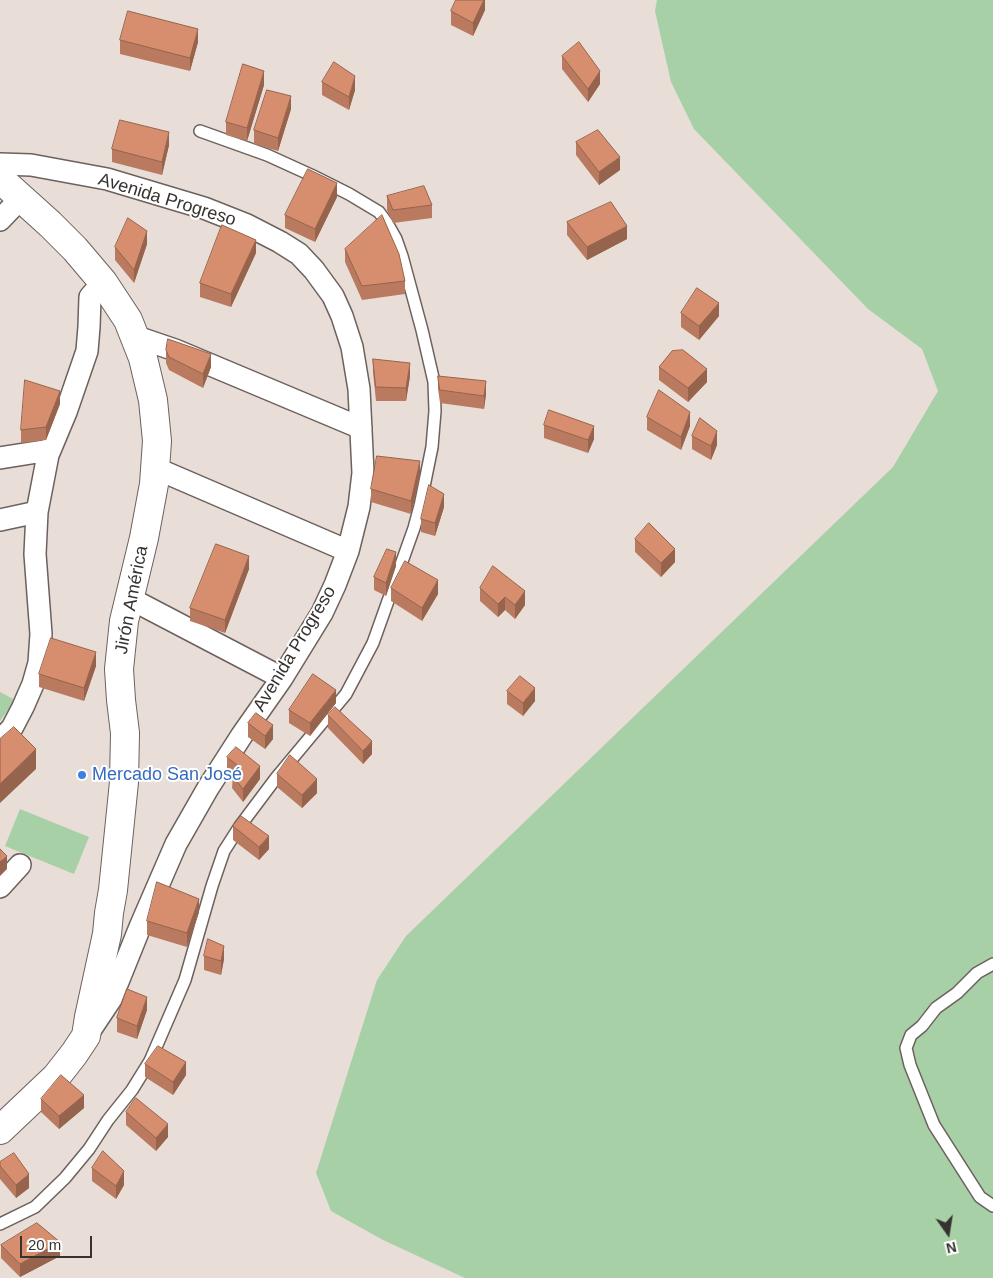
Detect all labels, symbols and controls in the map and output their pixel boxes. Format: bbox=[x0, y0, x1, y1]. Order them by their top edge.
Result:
street label: Avenida Progreso bbox=[96, 169, 238, 231]
street label: Jirón América bbox=[111, 544, 153, 656]
street label: Avenida Progreso bbox=[249, 582, 341, 716]
place label: Mercado San José bbox=[92, 764, 242, 786]
marker: Mercado San José bbox=[76, 769, 88, 781]
north arrow bbox=[923, 1208, 973, 1258]
scale bar bbox=[22, 1226, 95, 1258]
text: 20 m bbox=[28, 1236, 61, 1253]
text: N bbox=[945, 1239, 958, 1257]

